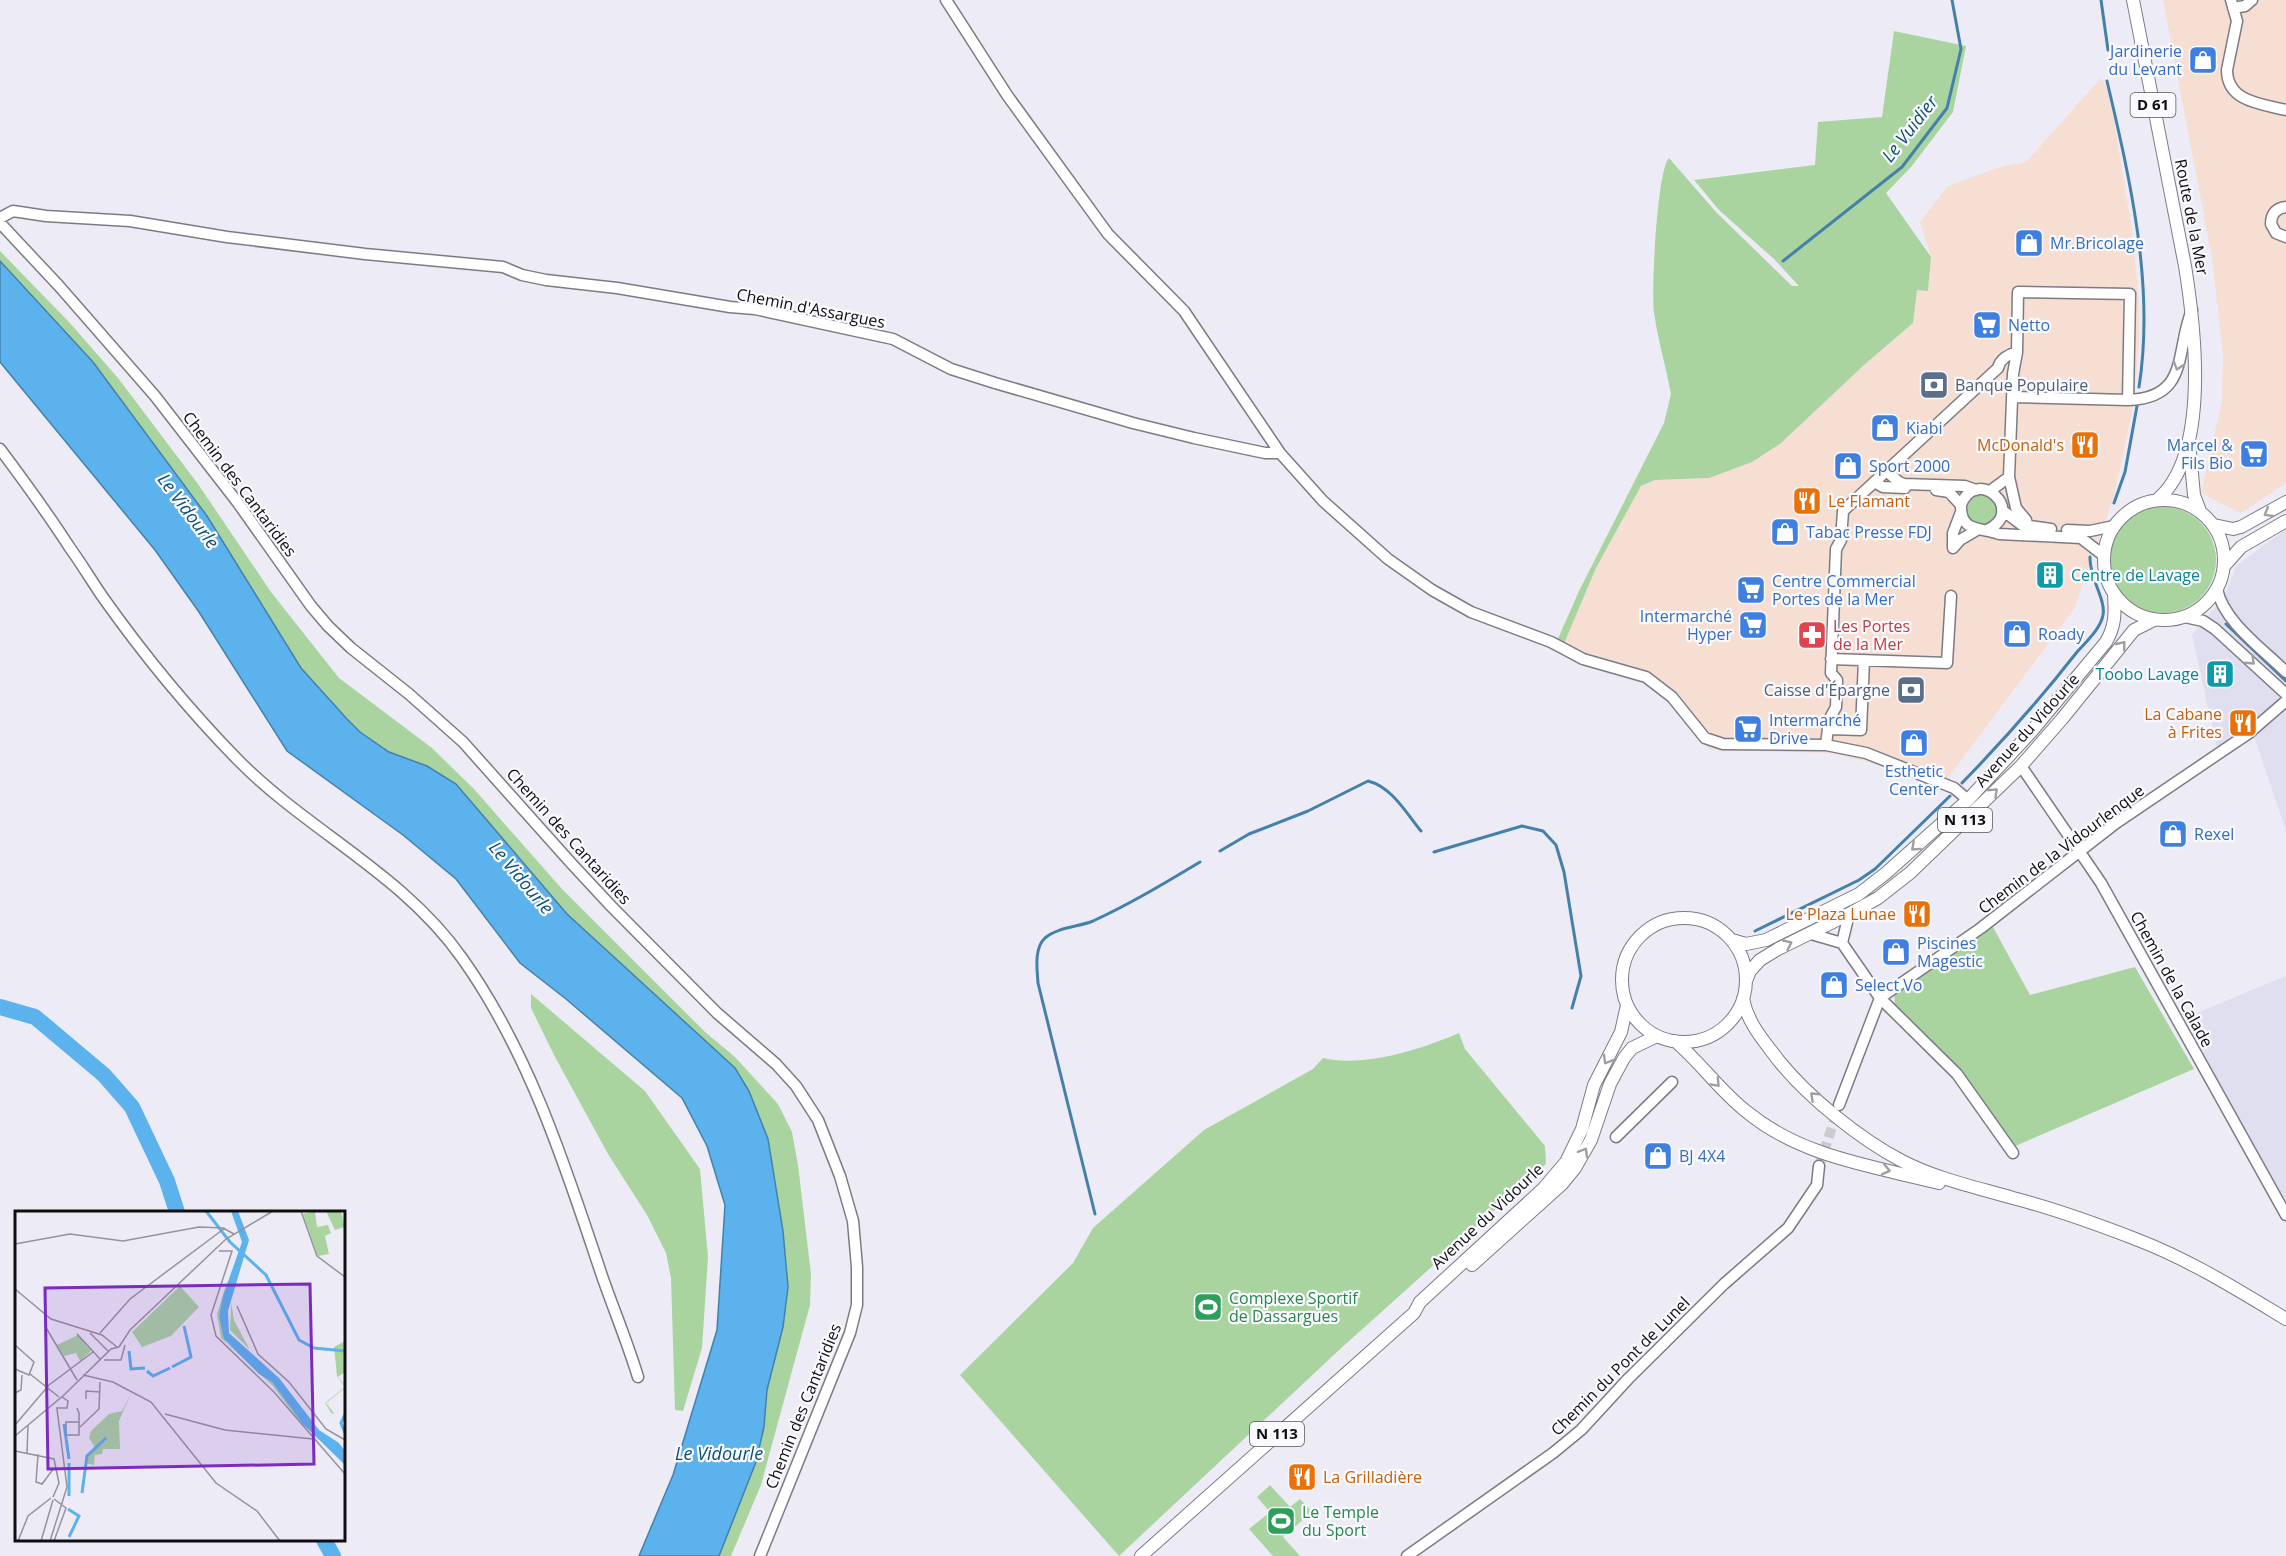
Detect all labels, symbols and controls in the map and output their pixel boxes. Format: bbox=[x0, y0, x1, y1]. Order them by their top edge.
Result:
place label: Jardinerie du Levant bbox=[2108, 40, 2182, 80]
shop icon: Jardinerie du Levant bbox=[2187, 44, 2219, 76]
water label: Le Vuidier bbox=[1876, 90, 1943, 167]
road number: D 61 bbox=[2130, 93, 2176, 117]
street label: Route de la Mer bbox=[2170, 157, 2214, 278]
shop icon: Mr.Bricolage bbox=[2013, 227, 2045, 259]
place label: Mr.Bricolage bbox=[2050, 232, 2144, 254]
street label: Chemin d'Assargues bbox=[735, 283, 887, 333]
supermarket icon: Netto bbox=[1971, 309, 2003, 341]
place label: Netto bbox=[2008, 314, 2050, 336]
one-way arrow bbox=[2173, 360, 2185, 371]
bank icon: Banque Populaire bbox=[1918, 369, 1950, 401]
place label: Banque Populaire bbox=[1955, 374, 2088, 396]
street label: Chemin des Cantaridies bbox=[178, 407, 302, 561]
shop icon: Kiabi bbox=[1869, 412, 1901, 444]
place label: Kiabi bbox=[1906, 417, 1943, 439]
restaurant icon: McDonald's bbox=[2069, 429, 2101, 461]
place label: McDonald's bbox=[1977, 434, 2064, 456]
place label: Marcel & Fils Bio bbox=[2167, 434, 2233, 474]
supermarket icon: Marcel & Fils Bio bbox=[2238, 438, 2270, 470]
shop icon: Sport 2000 bbox=[1832, 450, 1864, 482]
place label: Sport 2000 bbox=[1869, 455, 1950, 477]
water label: Le Vidourle bbox=[153, 468, 225, 553]
restaurant icon: Le Flamant bbox=[1791, 485, 1823, 517]
place label: Le Flamant bbox=[1828, 490, 1910, 512]
one-way arrow bbox=[2264, 506, 2274, 518]
shop icon: Tabac Presse FDJ bbox=[1769, 516, 1801, 548]
place label: Tabac Presse FDJ bbox=[1806, 521, 1932, 543]
building icon: Centre de Lavage bbox=[2034, 559, 2066, 591]
place label: Centre de Lavage bbox=[2071, 564, 2200, 586]
place label: Centre Commercial Portes de la Mer bbox=[1772, 570, 1916, 610]
supermarket icon: Centre Commercial Portes de la Mer bbox=[1735, 574, 1767, 606]
place label: Intermarché Hyper bbox=[1640, 605, 1732, 645]
supermarket icon: Intermarché Hyper bbox=[1737, 609, 1769, 641]
place label: Les Portes de la Mer bbox=[1833, 615, 1910, 655]
shop icon: Roady bbox=[2001, 618, 2033, 650]
pharmacy icon: Les Portes de la Mer bbox=[1796, 619, 1828, 651]
place label: Roady bbox=[2038, 623, 2085, 645]
one-way arrow bbox=[2115, 641, 2126, 652]
one-way arrow bbox=[2244, 654, 2254, 665]
building icon: Toobo Lavage bbox=[2204, 658, 2236, 690]
place label: Toobo Lavage bbox=[2096, 663, 2199, 685]
street label: Avenue du Vidourle bbox=[1970, 668, 2084, 792]
bank icon: Caisse d'Épargne bbox=[1895, 674, 1927, 706]
place label: Caisse d'Épargne bbox=[1764, 679, 1890, 701]
place label: La Cabane à Frites bbox=[2144, 703, 2222, 743]
restaurant icon: La Cabane à Frites bbox=[2227, 707, 2259, 739]
place label: Intermarché Drive bbox=[1769, 709, 1861, 749]
supermarket icon: Intermarché Drive bbox=[1732, 713, 1764, 745]
shop icon: Esthetic Center bbox=[1898, 727, 1930, 759]
place label: Esthetic Center bbox=[1885, 760, 1944, 800]
street label: Chemin des Cantaridies bbox=[502, 763, 636, 909]
street label: Chemin de la Vidourlenque bbox=[1974, 779, 2148, 919]
one-way arrow bbox=[1987, 788, 1997, 799]
road number: N 113 bbox=[1938, 808, 1992, 832]
shop icon: Rexel bbox=[2157, 818, 2189, 850]
place label: Rexel bbox=[2194, 823, 2234, 845]
water label: Le Vidourle bbox=[484, 836, 559, 919]
one-way arrow bbox=[1911, 840, 1922, 851]
restaurant icon: Le Plaza Lunae bbox=[1901, 898, 1933, 930]
place label: Le Plaza Lunae bbox=[1786, 903, 1896, 925]
street label: Chemin de la Calade bbox=[2125, 907, 2219, 1051]
place label: Piscines Magestic bbox=[1917, 932, 1983, 972]
shop icon: Piscines Magestic bbox=[1880, 936, 1912, 968]
one-way arrow bbox=[1782, 939, 1793, 951]
shop icon: Select Vo bbox=[1818, 969, 1850, 1001]
place label: Select Vo bbox=[1855, 974, 1922, 996]
one-way arrow bbox=[1603, 1054, 1614, 1064]
one-way arrow bbox=[1709, 1076, 1720, 1086]
one-way arrow bbox=[1810, 1093, 1821, 1104]
shop icon: BJ 4X4 bbox=[1642, 1140, 1674, 1172]
place label: BJ 4X4 bbox=[1679, 1145, 1725, 1167]
one-way arrow bbox=[1577, 1148, 1588, 1158]
street label: Avenue du Vidourle bbox=[1426, 1158, 1548, 1274]
one-way arrow bbox=[1881, 1163, 1891, 1176]
inset map bbox=[15, 1211, 345, 1541]
place label: Complexe Sportif de Dassargues bbox=[1229, 1287, 1359, 1327]
sports icon: Complexe Sportif de Dassargues bbox=[1192, 1291, 1224, 1323]
street label: Chemin du Pont de Lunel bbox=[1546, 1292, 1694, 1440]
street label: Chemin des Cantaridies bbox=[760, 1320, 846, 1492]
road number: N 113 bbox=[1250, 1422, 1304, 1446]
water label: Le Vidourle bbox=[675, 1441, 763, 1465]
restaurant icon: La Grilladière bbox=[1286, 1461, 1318, 1493]
place label: La Grilladière bbox=[1323, 1466, 1422, 1488]
place label: Le Temple du Sport bbox=[1302, 1501, 1379, 1541]
sports icon: Le Temple du Sport bbox=[1265, 1505, 1297, 1537]

